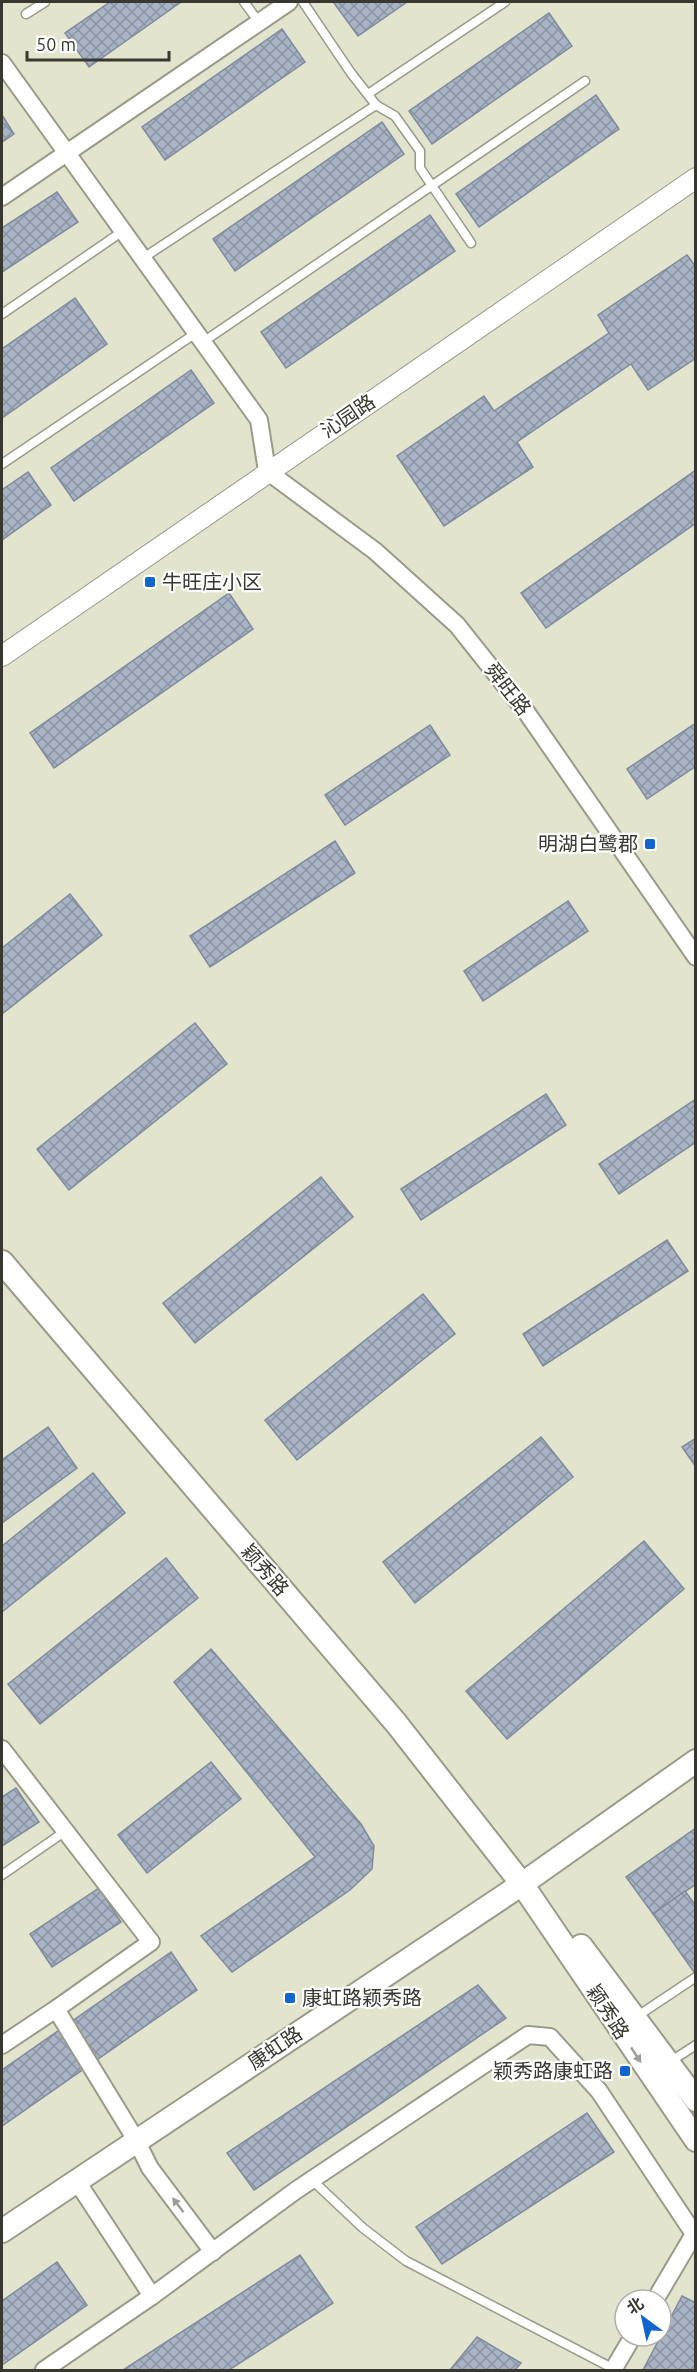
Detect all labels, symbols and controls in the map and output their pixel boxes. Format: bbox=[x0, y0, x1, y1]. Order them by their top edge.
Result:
scale bar bbox=[27, 24, 170, 62]
text: 50 m bbox=[36, 34, 76, 54]
street label: 沁园路 bbox=[316, 389, 379, 442]
place label: 牛旺庄小区 bbox=[162, 570, 262, 593]
marker: 牛旺庄小区 bbox=[143, 575, 157, 589]
street label: 舜旺路 bbox=[481, 658, 536, 719]
place label: 明湖白鹭郡 bbox=[538, 832, 638, 855]
marker: 明湖白鹭郡 bbox=[643, 837, 657, 851]
street label: 颖秀路 bbox=[237, 1539, 294, 1600]
street label: 颖秀路 bbox=[582, 1980, 634, 2043]
place label: 康虹路颖秀路 bbox=[302, 1986, 422, 2009]
marker: 康虹路颖秀路 bbox=[283, 1991, 297, 2005]
street label: 康虹路 bbox=[243, 2021, 306, 2074]
one-way arrow bbox=[630, 2047, 641, 2063]
place label: 颖秀路康虹路 bbox=[493, 2059, 613, 2082]
marker: 颖秀路康虹路 bbox=[618, 2064, 632, 2078]
one-way arrow bbox=[172, 2198, 184, 2214]
north arrow bbox=[613, 2288, 673, 2348]
text: 北 bbox=[623, 2294, 646, 2317]

